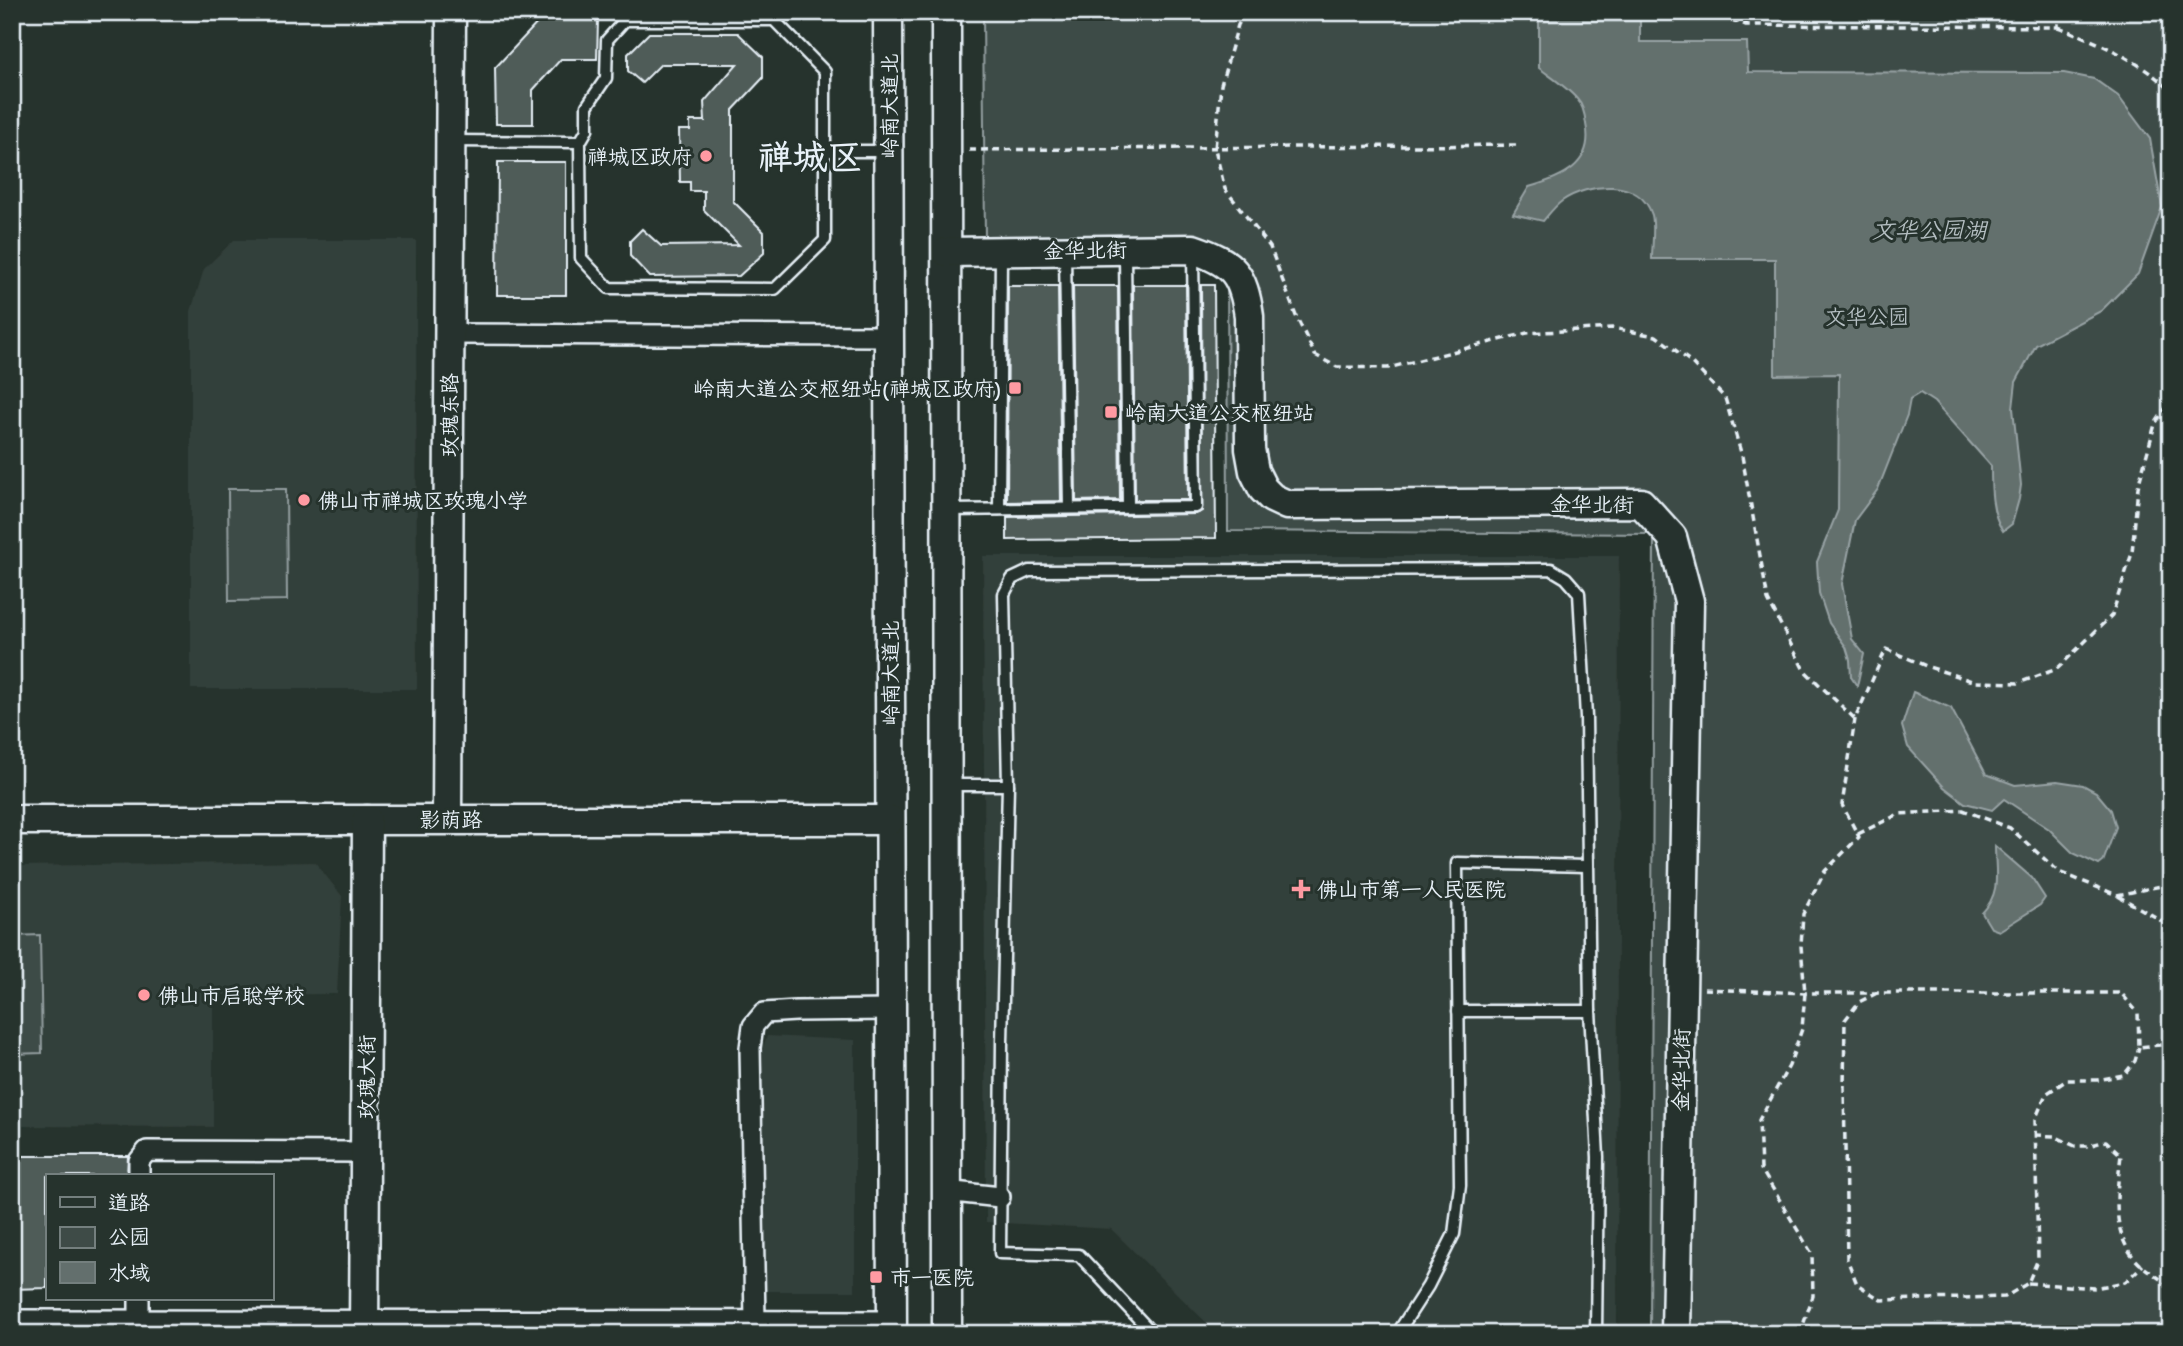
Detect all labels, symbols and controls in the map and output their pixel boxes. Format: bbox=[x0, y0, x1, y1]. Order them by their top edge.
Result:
street label: 岭南大道北 bbox=[877, 54, 902, 159]
district label: 禅城区 bbox=[757, 136, 863, 178]
place label: 禅城区政府 bbox=[587, 144, 692, 169]
marker: 禅城区政府 bbox=[698, 148, 714, 164]
water label: 文华公园湖 bbox=[1872, 216, 1989, 244]
street label: 金华北街 bbox=[1043, 237, 1127, 263]
park label: 文华公园 bbox=[1825, 304, 1909, 329]
street label: 玫瑰东路 bbox=[437, 373, 462, 457]
place label: 岭南大道公交枢纽站(禅城区政府) bbox=[693, 376, 1001, 401]
marker: 岭南大道公交枢纽站(禅城区政府) bbox=[1007, 380, 1023, 396]
place label: 岭南大道公交枢纽站 bbox=[1125, 400, 1314, 425]
marker: 岭南大道公交枢纽站 bbox=[1103, 404, 1119, 420]
place label: 佛山市禅城区玫瑰小学 bbox=[318, 488, 528, 513]
street label: 金华北街 bbox=[1550, 491, 1634, 517]
marker: 佛山市禅城区玫瑰小学 bbox=[296, 492, 312, 508]
street label: 岭南大道北 bbox=[878, 621, 903, 726]
street label: 影荫路 bbox=[420, 807, 483, 832]
place label: 佛山市第一人民医院 bbox=[1317, 877, 1506, 902]
marker: 佛山市第一人民医院 bbox=[1291, 879, 1311, 899]
place label: 佛山市启聪学校 bbox=[158, 983, 305, 1008]
marker: 佛山市启聪学校 bbox=[136, 987, 152, 1003]
street label: 金华北街 bbox=[1668, 1028, 1694, 1112]
street label: 玫瑰大街 bbox=[354, 1035, 379, 1119]
legend bbox=[46, 1174, 273, 1300]
text: 道路 bbox=[108, 1190, 150, 1215]
text: 公园 bbox=[108, 1224, 150, 1249]
text: 水域 bbox=[108, 1260, 150, 1285]
place label: 市一医院 bbox=[890, 1265, 974, 1290]
marker: 市一医院 bbox=[868, 1269, 884, 1285]

